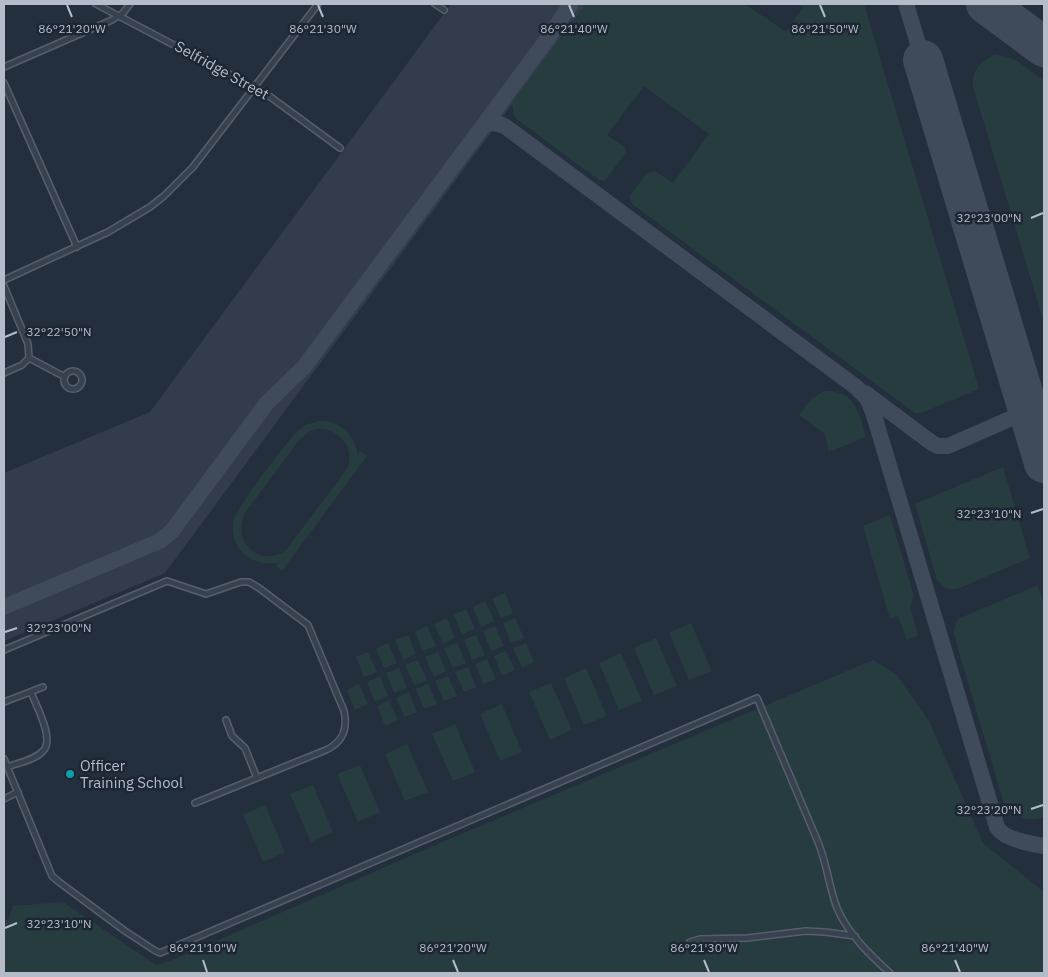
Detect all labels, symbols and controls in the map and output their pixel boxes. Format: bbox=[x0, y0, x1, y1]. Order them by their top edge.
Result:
text: 86°21'20"W bbox=[38, 21, 106, 36]
text: 86°21'30"W bbox=[289, 21, 357, 36]
text: 86°21'40"W bbox=[540, 21, 608, 36]
text: 86°21'50"W bbox=[791, 21, 859, 36]
street label: Selfridge Street bbox=[172, 36, 272, 104]
text: 32°23'00"N bbox=[956, 210, 1022, 225]
text: 32°22'50"N bbox=[26, 324, 92, 339]
text: 32°23'10"N bbox=[956, 506, 1022, 521]
text: 32°23'00"N bbox=[26, 620, 92, 635]
place label: Officer Training School bbox=[80, 756, 183, 792]
marker: Officer Training School bbox=[64, 768, 76, 780]
text: 32°23'20"N bbox=[956, 802, 1022, 817]
text: 32°23'10"N bbox=[26, 916, 92, 931]
text: 86°21'10"W bbox=[169, 940, 237, 955]
text: 86°21'20"W bbox=[419, 940, 487, 955]
text: 86°21'30"W bbox=[670, 940, 738, 955]
text: 86°21'40"W bbox=[921, 940, 989, 955]

